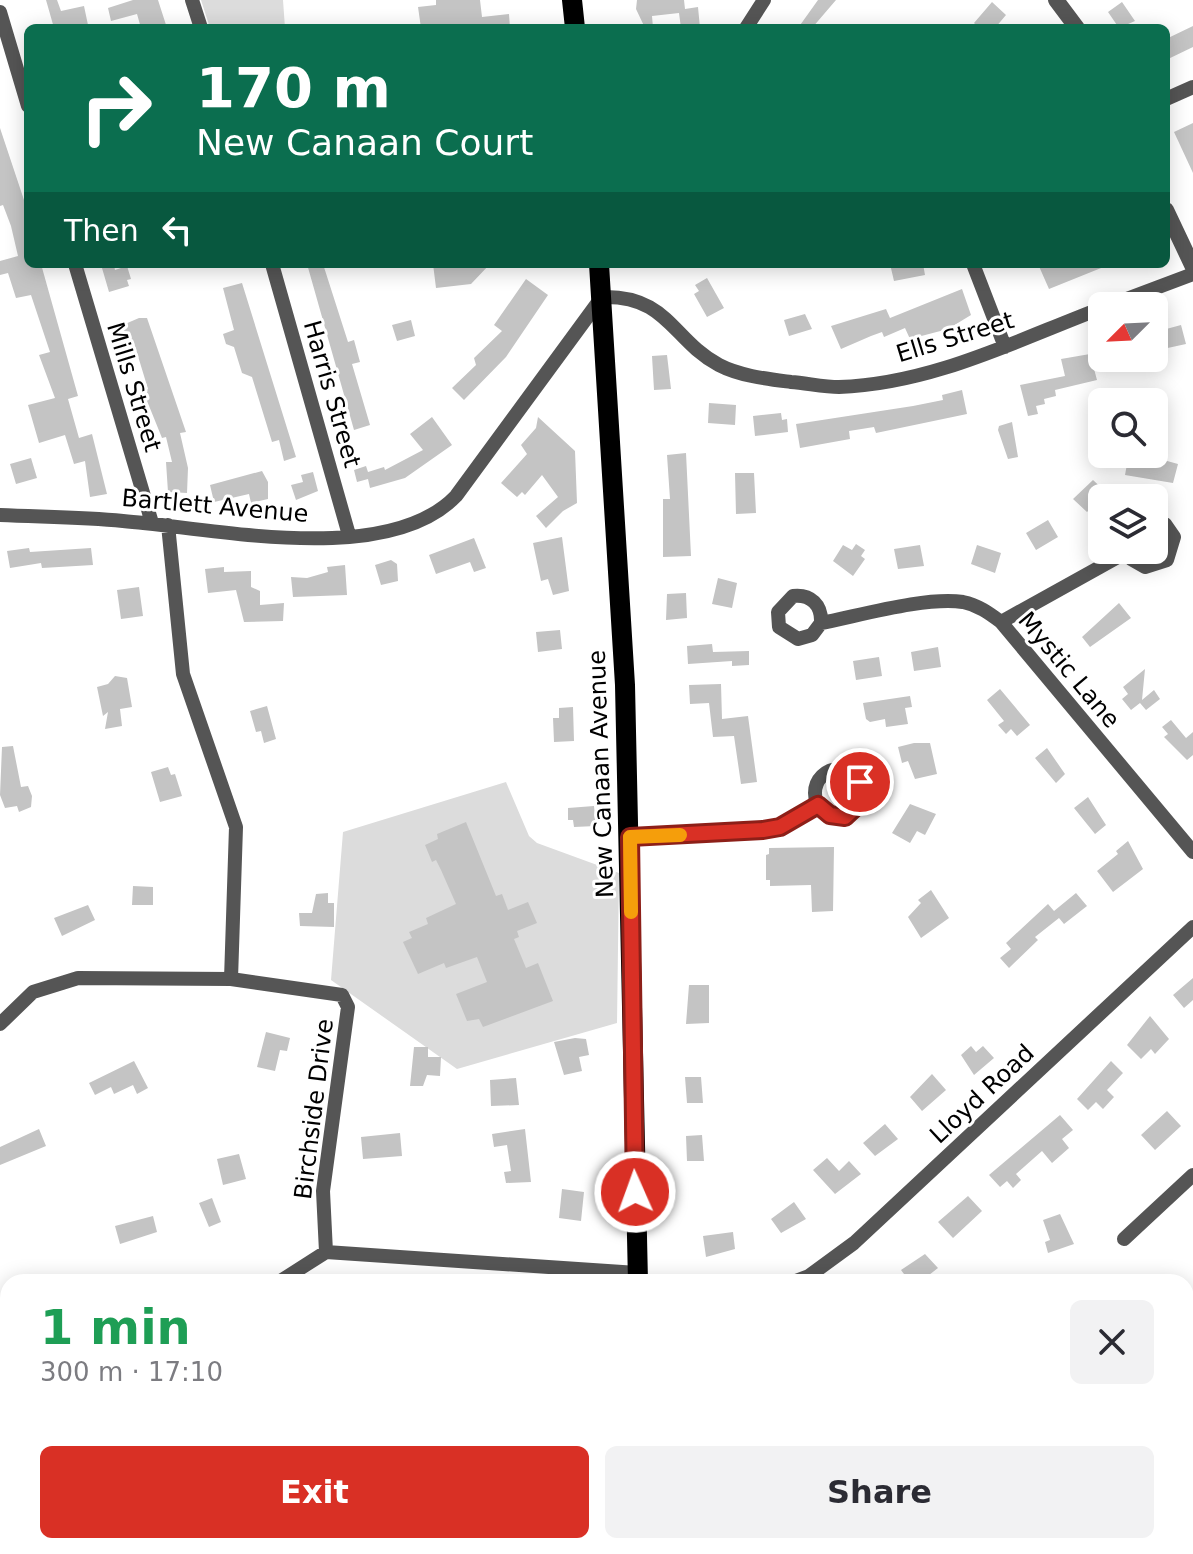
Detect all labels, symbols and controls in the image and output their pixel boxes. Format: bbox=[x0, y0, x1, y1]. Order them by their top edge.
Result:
text: 170 m bbox=[196, 55, 391, 120]
icon: right bbox=[64, 56, 168, 160]
text: New Canaan Court bbox=[196, 122, 533, 163]
icon: left bbox=[155, 208, 199, 252]
text: Then bbox=[64, 213, 139, 248]
north arrow bbox=[1088, 292, 1168, 372]
map controls bbox=[1088, 292, 1168, 564]
street label: Ells Street bbox=[893, 306, 1017, 368]
street label: Harris Street bbox=[298, 317, 366, 471]
street label: Mills Street bbox=[101, 319, 167, 455]
button: search bbox=[1088, 388, 1168, 468]
street label: Bartlett Avenue bbox=[120, 484, 310, 528]
button: layers bbox=[1088, 484, 1168, 564]
street label: Mystic Lane bbox=[1013, 606, 1125, 734]
street label: New Canaan Avenue bbox=[583, 650, 619, 898]
pin bbox=[826, 748, 894, 816]
icon: arrive bbox=[838, 760, 882, 804]
street label: Birchside Drive bbox=[289, 1017, 339, 1201]
street label: Lloyd Road bbox=[924, 1039, 1040, 1149]
position arrow bbox=[593, 1150, 677, 1234]
text: 1 min bbox=[40, 1299, 191, 1355]
button: close bbox=[1070, 1300, 1154, 1384]
text: 300 m · 17:10 bbox=[40, 1357, 223, 1387]
button: Exit bbox=[40, 1446, 589, 1538]
button: Share bbox=[605, 1446, 1154, 1538]

